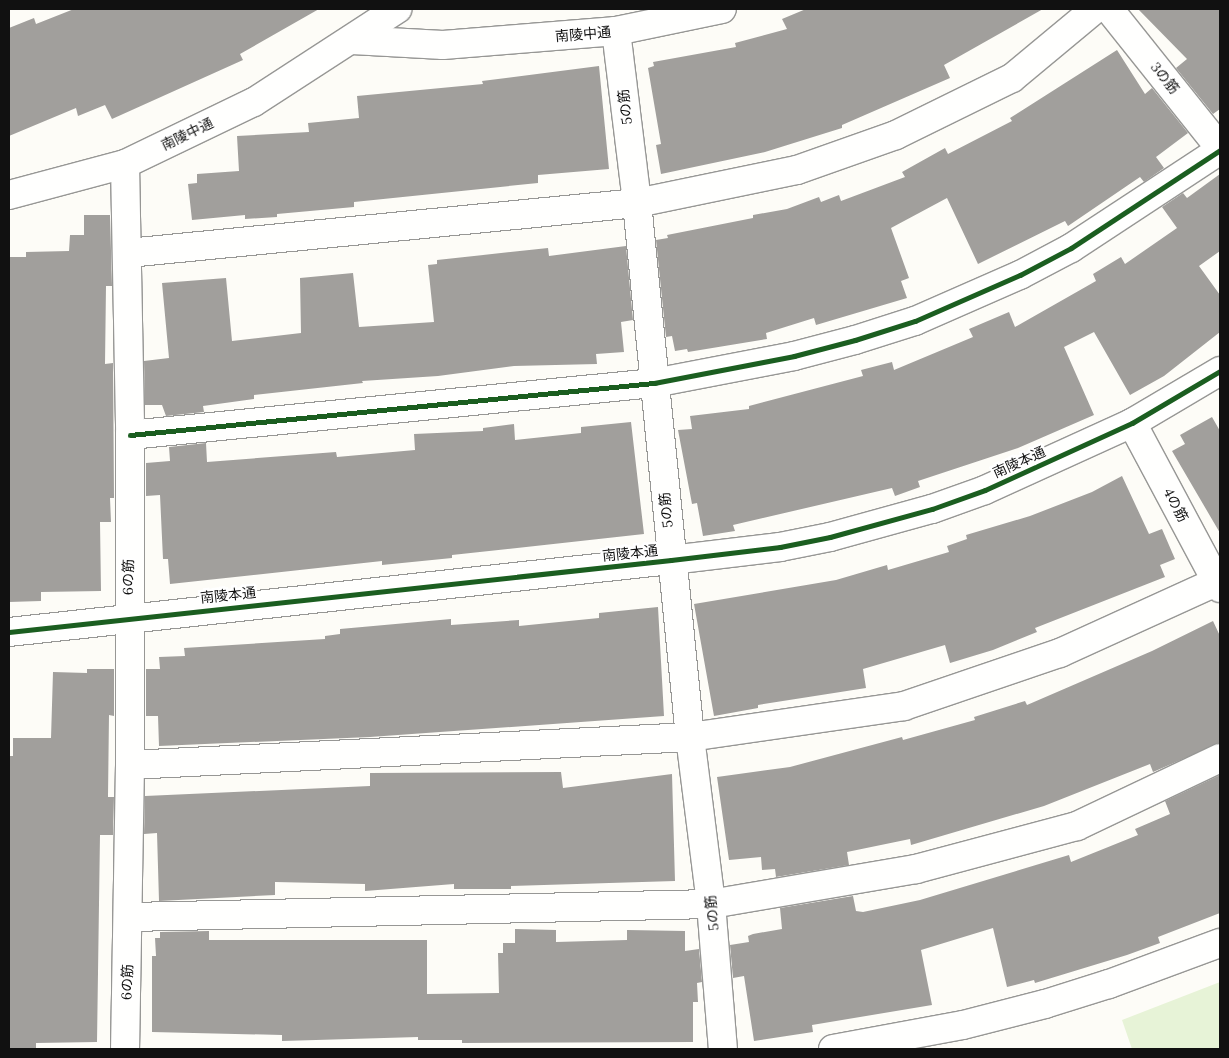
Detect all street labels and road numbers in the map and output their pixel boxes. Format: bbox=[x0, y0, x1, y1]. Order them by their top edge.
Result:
street label: 南陵中通 bbox=[554, 23, 612, 45]
street label: 3の筋 bbox=[1147, 59, 1183, 97]
street label: 5の筋 bbox=[614, 88, 636, 126]
street label: 南陵中通 bbox=[158, 114, 216, 154]
street label: 南陵本通 bbox=[990, 443, 1048, 481]
street label: 4の筋 bbox=[1160, 485, 1192, 525]
street label: 5の筋 bbox=[656, 491, 676, 529]
street label: 南陵本通 bbox=[601, 542, 659, 564]
street label: 6の筋 bbox=[119, 559, 137, 595]
street label: 南陵本通 bbox=[199, 584, 257, 606]
street label: 5の筋 bbox=[702, 894, 722, 932]
street label: 6の筋 bbox=[118, 964, 136, 1000]

